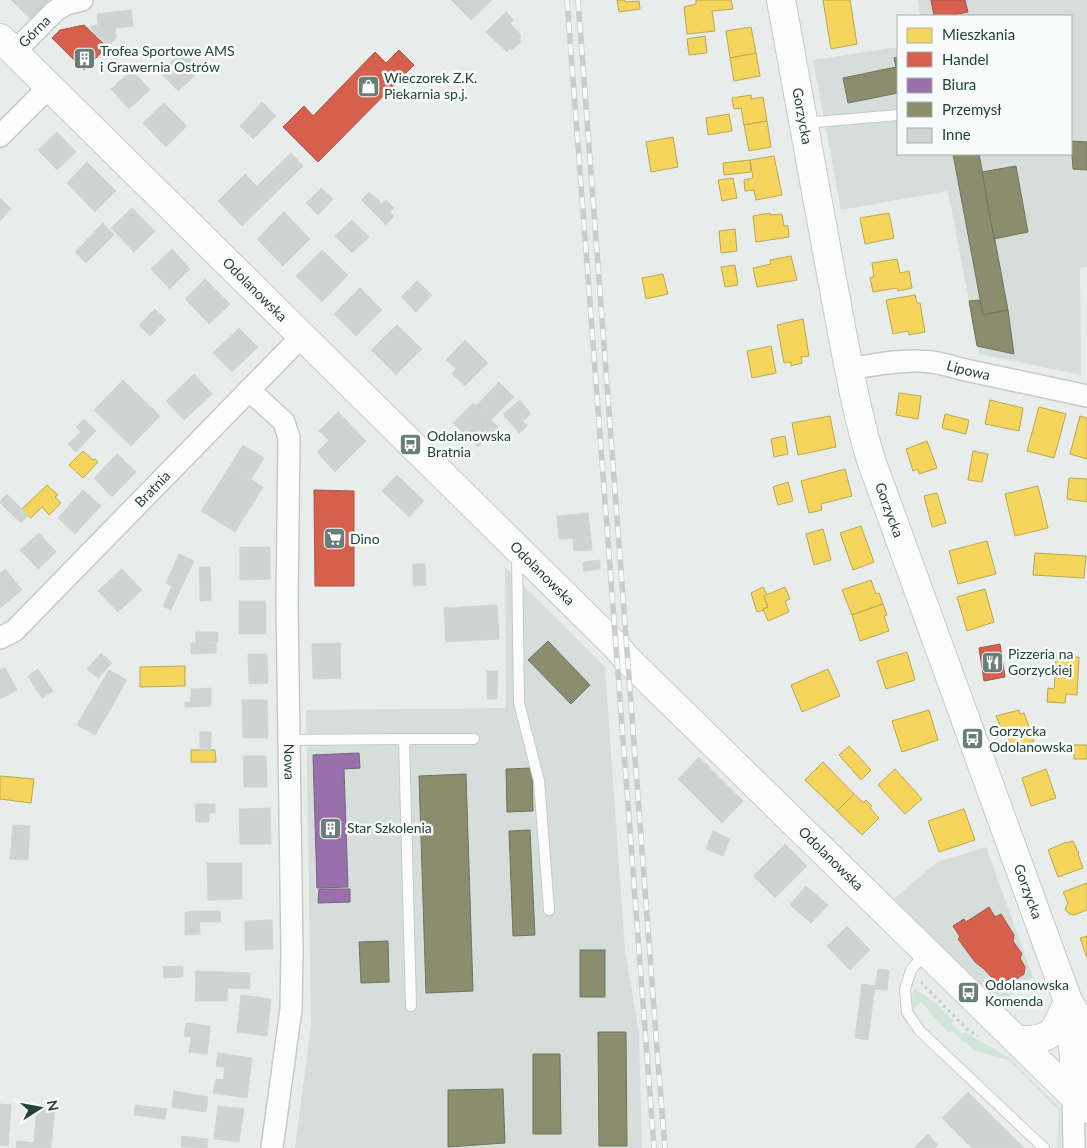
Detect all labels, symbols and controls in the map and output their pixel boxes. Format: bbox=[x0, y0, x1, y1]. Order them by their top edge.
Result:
street label: Górna bbox=[15, 12, 54, 51]
legend bbox=[897, 15, 1072, 155]
text: Mieszkania bbox=[942, 25, 1015, 43]
place label: Trofea Sportowe AMS i Grawernia Ostrów bbox=[100, 42, 235, 75]
building icon: Trofea Sportowe AMS i Grawernia Ostrów bbox=[72, 47, 96, 71]
text: Handel bbox=[942, 50, 989, 68]
place label: Wieczorek Z.K. Piekarnia sp.j. bbox=[384, 69, 477, 102]
shop icon: Wieczorek Z.K. Piekarnia sp.j. bbox=[356, 74, 380, 98]
text: Biura bbox=[942, 75, 976, 93]
street label: Gorzycka bbox=[789, 86, 816, 146]
text: Przemysł bbox=[942, 100, 1002, 118]
text: Inne bbox=[942, 125, 971, 143]
street label: Odolanowska bbox=[219, 254, 291, 325]
street label: Lipowa bbox=[945, 356, 992, 383]
place label: Odolanowska Bratnia bbox=[427, 427, 511, 460]
bus stop icon: Odolanowska Bratnia bbox=[399, 432, 423, 456]
street label: Bratnia bbox=[131, 467, 174, 510]
street label: Gorzycka bbox=[872, 480, 907, 540]
supermarket icon: Dino bbox=[322, 527, 346, 551]
place label: Dino bbox=[350, 530, 380, 547]
street label: Odolanowska bbox=[507, 537, 579, 608]
place label: Pizzeria na Gorzyckiej bbox=[1008, 645, 1073, 678]
restaurant icon: Pizzeria na Gorzyckiej bbox=[980, 650, 1004, 674]
place label: Gorzycka Odolanowska bbox=[989, 722, 1073, 755]
bus stop icon: Gorzycka Odolanowska bbox=[961, 727, 985, 751]
street label: Nowa bbox=[281, 744, 299, 780]
building icon: Star Szkolenia bbox=[319, 816, 343, 840]
place label: Star Szkolenia bbox=[347, 819, 432, 836]
street label: Odolanowska bbox=[795, 823, 867, 894]
street label: Gorzycka bbox=[1011, 861, 1046, 921]
place label: Odolanowska Komenda bbox=[985, 976, 1069, 1009]
bus stop icon: Odolanowska Komenda bbox=[957, 981, 981, 1005]
north arrow bbox=[15, 1083, 65, 1133]
text: N bbox=[44, 1099, 63, 1112]

